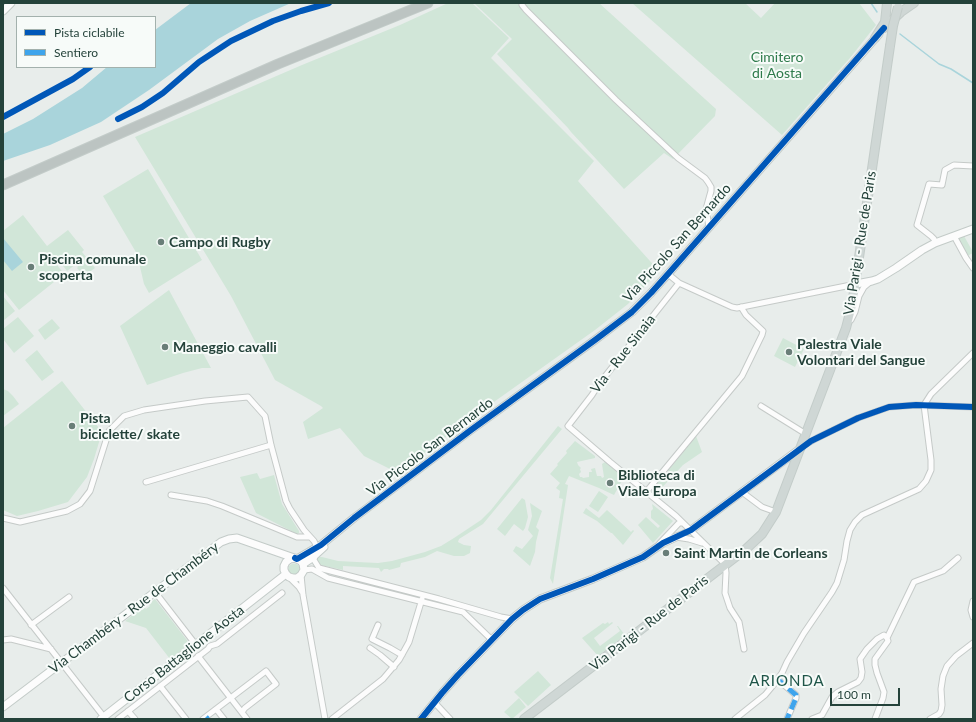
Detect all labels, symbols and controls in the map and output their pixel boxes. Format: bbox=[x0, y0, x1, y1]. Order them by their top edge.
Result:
legend bbox=[16, 16, 156, 68]
text: Pista ciclabile bbox=[54, 25, 125, 40]
text: Sentiero bbox=[54, 45, 98, 60]
park label: Cimitero di Aosta bbox=[751, 49, 803, 82]
street label: Via Parigi - Rue de Paris bbox=[840, 170, 880, 316]
street label: Via Piccolo San Bernardo bbox=[619, 180, 735, 306]
place label: Campo di Rugby bbox=[169, 234, 271, 250]
marker: Campo di Rugby bbox=[156, 237, 166, 247]
place label: Piscina comunale scoperta bbox=[39, 251, 146, 284]
marker: Piscina comunale scoperta bbox=[26, 262, 36, 272]
street label: Via - Rue Sinaia bbox=[587, 311, 659, 397]
place label: Palestra Viale Volontari del Sangue bbox=[797, 336, 925, 368]
place label: Maneggio cavalli bbox=[173, 339, 277, 355]
marker: Maneggio cavalli bbox=[160, 342, 170, 352]
marker: Palestra Viale Volontari del Sangue bbox=[784, 347, 794, 357]
street label: Via Piccolo San Bernardo bbox=[364, 394, 496, 500]
place label: Pista biciclette/ skate bbox=[80, 410, 180, 442]
marker: Pista biciclette/ skate bbox=[67, 421, 77, 431]
place label: Biblioteca di Viale Europa bbox=[618, 467, 697, 500]
marker: Biblioteca di Viale Europa bbox=[605, 478, 615, 488]
street label: Via Chambéry - Rue de Chambéry bbox=[46, 539, 222, 677]
place label: Saint Martin de Corleans bbox=[674, 545, 828, 561]
marker: Saint Martin de Corleans bbox=[661, 548, 671, 558]
street label: Via Parigi - Rue de Paris bbox=[586, 572, 712, 674]
street label: Corso Battaglione Aosta bbox=[120, 602, 248, 706]
district label: ARIONDA bbox=[749, 672, 825, 690]
scale bar bbox=[832, 680, 902, 706]
text: 100 m bbox=[837, 687, 871, 702]

